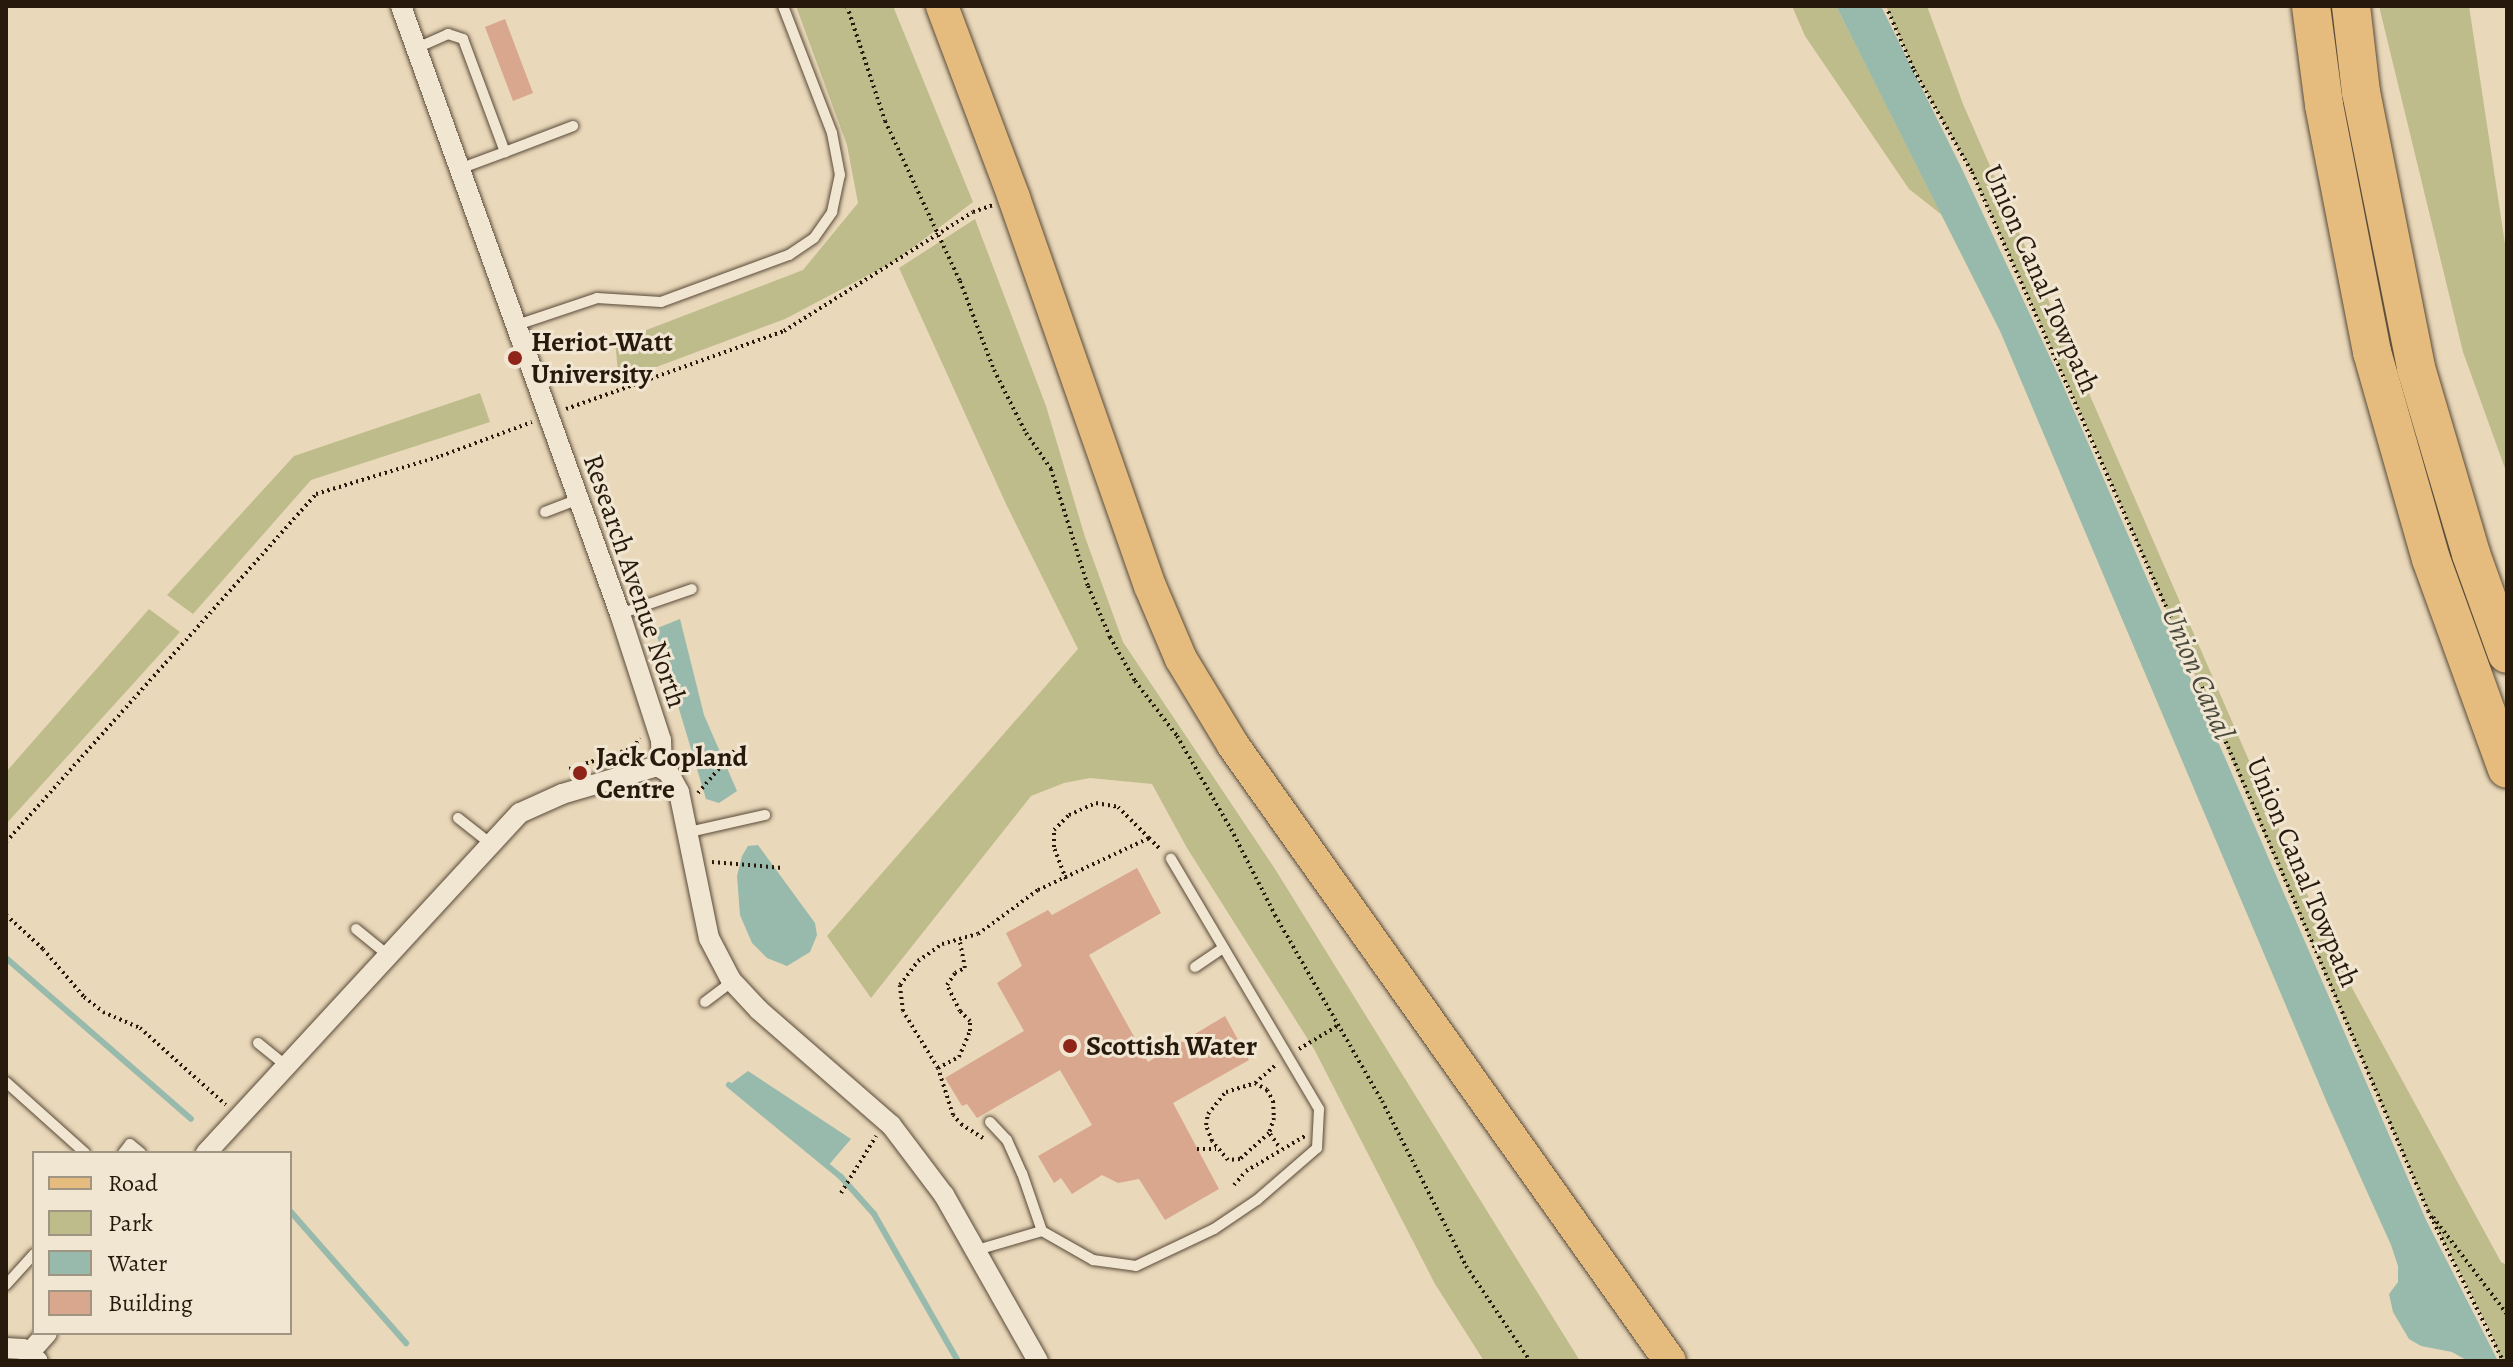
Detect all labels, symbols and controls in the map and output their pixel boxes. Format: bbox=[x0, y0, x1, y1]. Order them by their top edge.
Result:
street label: Union Canal Towpath bbox=[1975, 159, 2107, 399]
place label: Heriot-Watt University bbox=[531, 325, 673, 391]
marker: Heriot-Watt University bbox=[506, 349, 524, 367]
street label: Research Avenue North bbox=[576, 450, 694, 712]
water label: Union Canal bbox=[2154, 601, 2242, 745]
place label: Jack Copland Centre bbox=[596, 740, 747, 806]
street label: Union Canal Towpath bbox=[2239, 752, 2367, 992]
marker: Jack Copland Centre bbox=[571, 764, 589, 782]
place label: Scottish Water bbox=[1086, 1029, 1257, 1063]
marker: Scottish Water bbox=[1061, 1037, 1079, 1055]
legend bbox=[32, 1151, 292, 1335]
text: Road bbox=[108, 1167, 158, 1199]
text: Park bbox=[108, 1207, 153, 1239]
text: Water bbox=[108, 1247, 168, 1279]
text: Building bbox=[108, 1287, 193, 1319]

